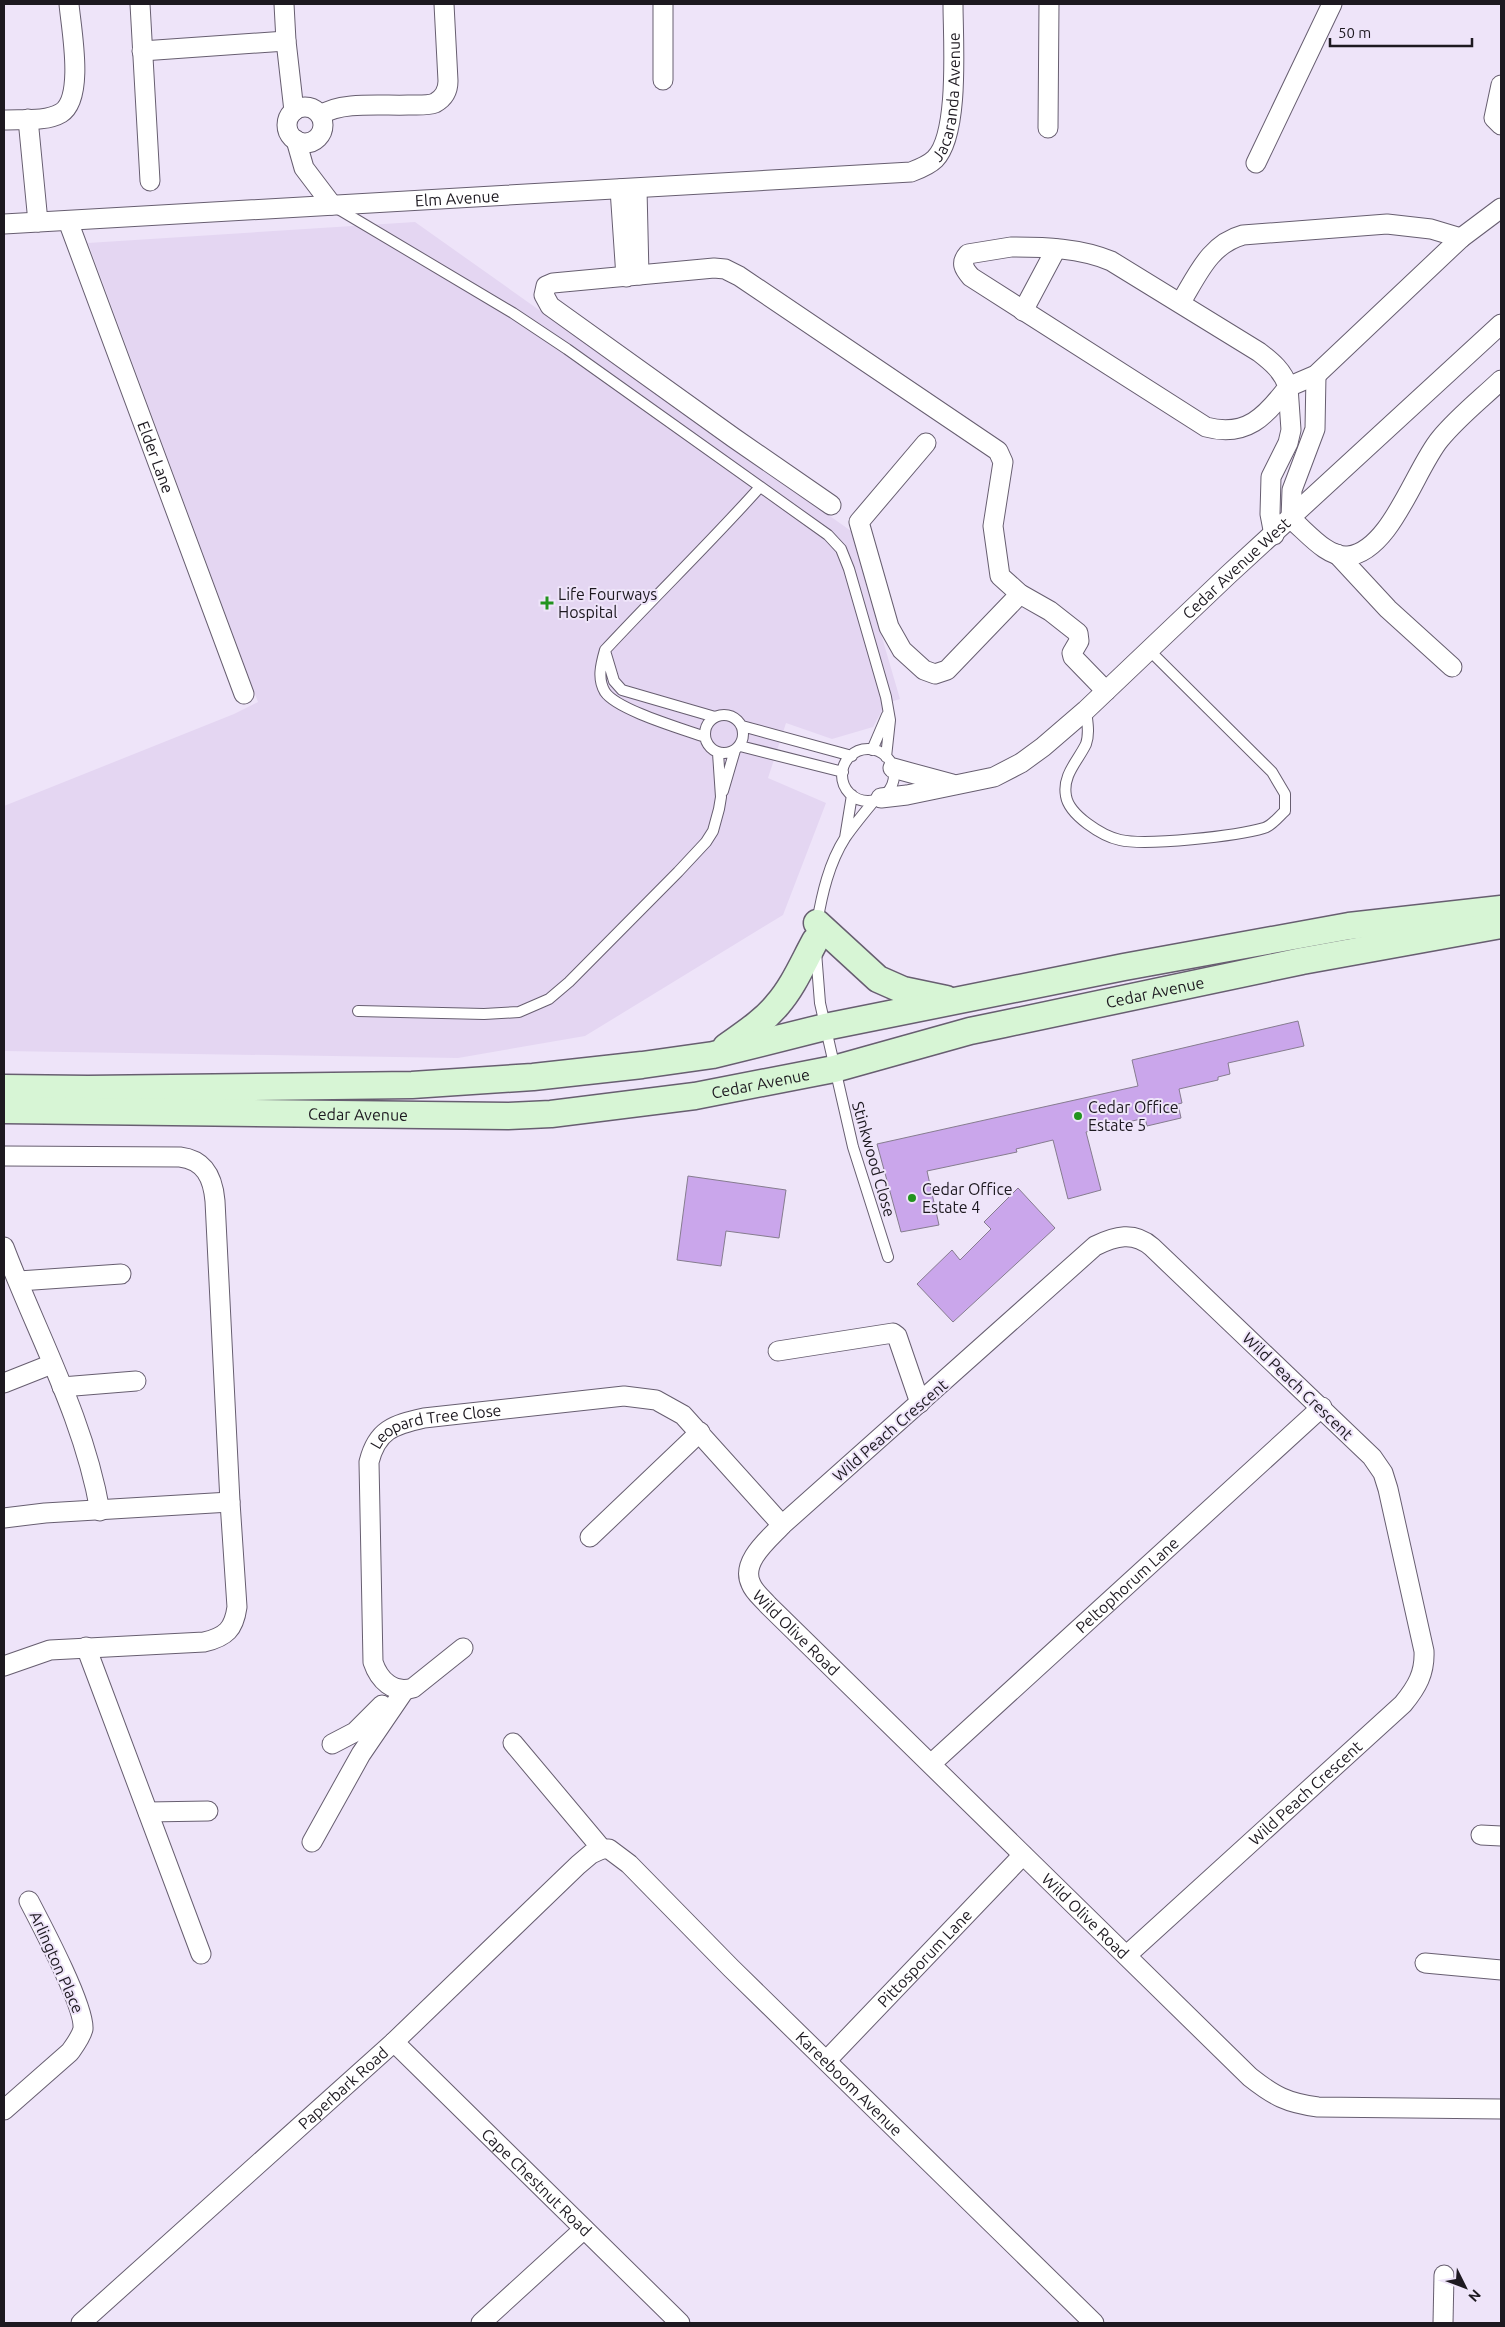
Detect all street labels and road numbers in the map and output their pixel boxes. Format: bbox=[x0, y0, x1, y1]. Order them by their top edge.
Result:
street label: Jacaranda Avenue bbox=[928, 32, 963, 165]
street label: Elm Avenue bbox=[414, 187, 500, 209]
street label: Elder Lane bbox=[134, 419, 177, 496]
street label: Cedar Avenue West bbox=[1179, 513, 1294, 622]
street label: Cedar Avenue bbox=[1104, 973, 1206, 1011]
street label: Cedar Avenue bbox=[710, 1065, 811, 1102]
street label: Stinkwood Close bbox=[849, 1099, 899, 1219]
street label: Cedar Avenue bbox=[308, 1105, 408, 1124]
street label: Wild Peach Crescent bbox=[1239, 1329, 1357, 1444]
street label: Wild Peach Crescent bbox=[829, 1375, 952, 1485]
street label: Leopard Tree Close bbox=[366, 1401, 502, 1452]
street label: Peltophorum Lane bbox=[1072, 1534, 1182, 1636]
street label: Wild Olive Road bbox=[749, 1586, 843, 1679]
street label: Wild Peach Crescent bbox=[1245, 1737, 1366, 1849]
street label: Wild Olive Road bbox=[1039, 1870, 1133, 1962]
street label: Pittosporum Lane bbox=[874, 1906, 975, 2011]
street label: Arlington Place bbox=[26, 1908, 88, 2016]
street label: Kareeboom Avenue bbox=[792, 2028, 906, 2139]
street label: Paperbark Road bbox=[294, 2043, 391, 2133]
street label: Cape Chestnut Road bbox=[478, 2125, 595, 2240]

